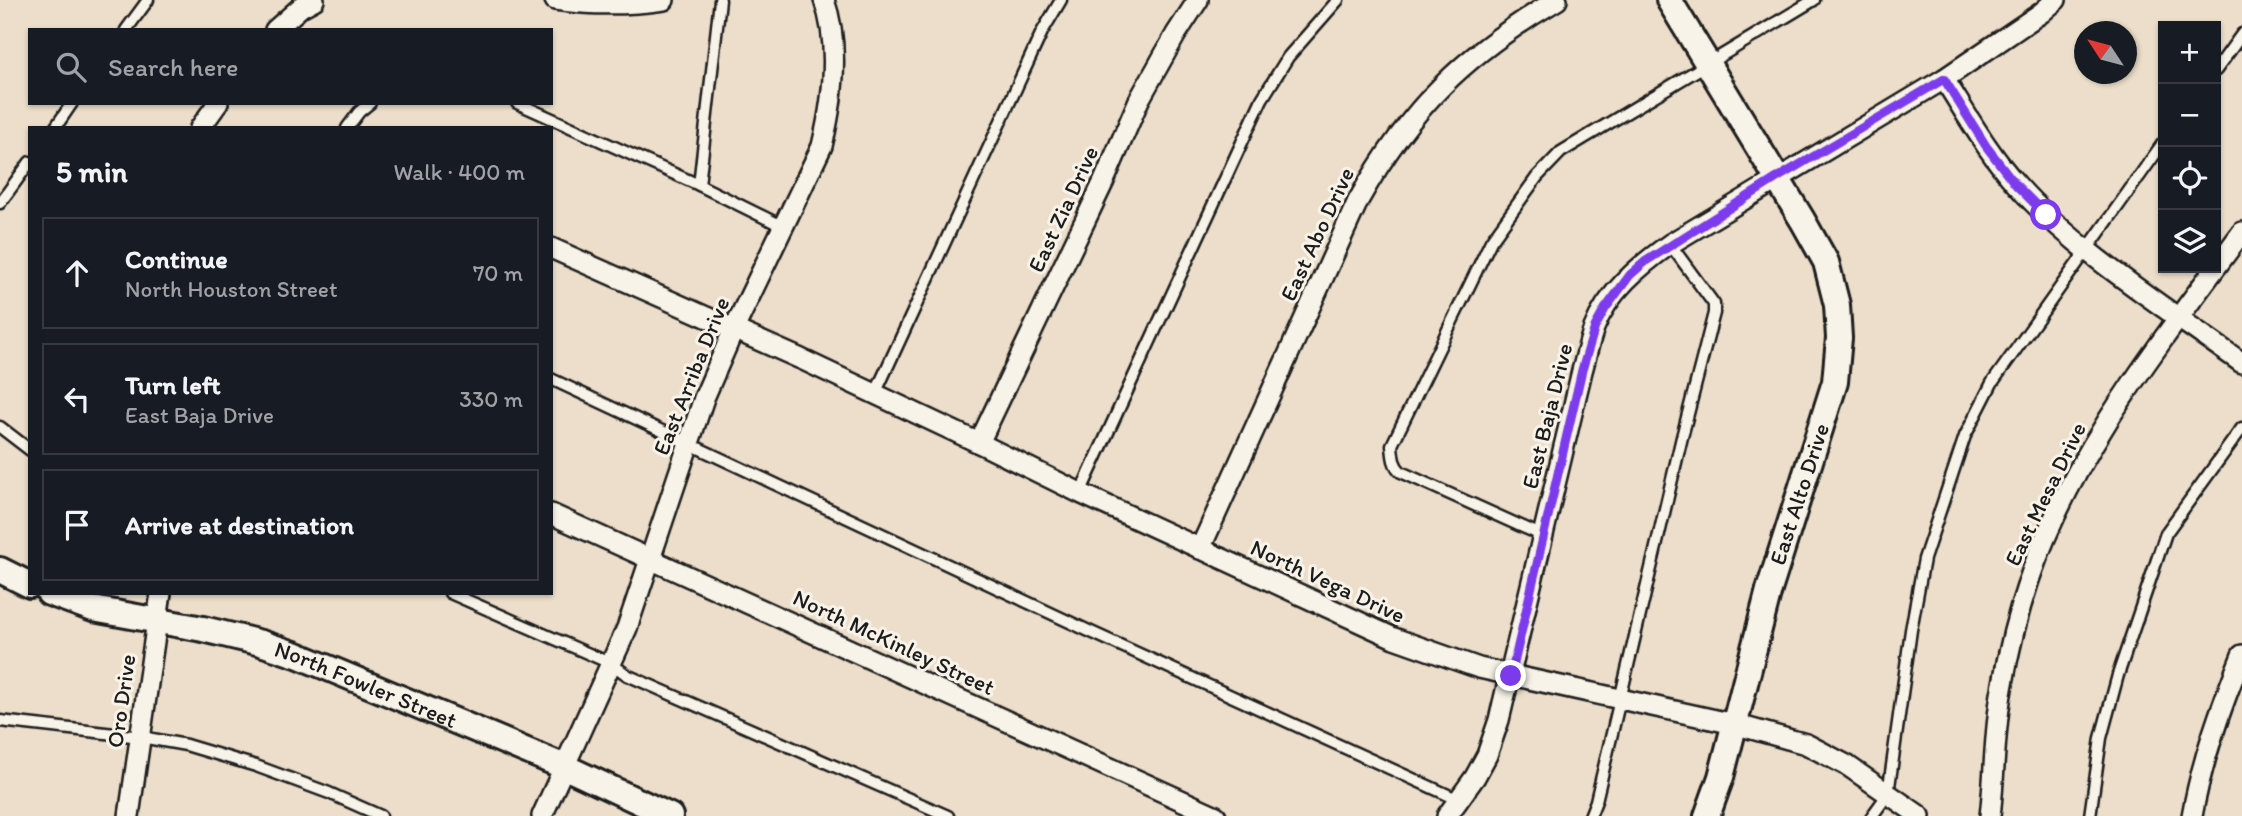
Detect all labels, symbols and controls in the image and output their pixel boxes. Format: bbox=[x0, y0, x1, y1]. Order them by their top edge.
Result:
north arrow bbox=[2074, 21, 2137, 84]
map controls bbox=[2158, 21, 2221, 273]
button: + bbox=[2158, 21, 2221, 84]
search box bbox=[28, 28, 553, 105]
icon: search bbox=[52, 48, 90, 86]
text: Search here bbox=[108, 51, 238, 83]
button: − bbox=[2158, 84, 2221, 147]
street label: East Zia Drive bbox=[1022, 141, 1104, 277]
button: locate bbox=[2158, 147, 2221, 210]
text: 5 min bbox=[56, 153, 127, 190]
text: Walk · 400 m bbox=[393, 158, 525, 186]
street label: East Abo Drive bbox=[1274, 163, 1360, 305]
route start bbox=[2030, 199, 2061, 230]
button: layers bbox=[2158, 210, 2221, 273]
text: Continue bbox=[125, 243, 228, 275]
icon: ahead bbox=[58, 254, 96, 292]
text: 70 m bbox=[473, 259, 523, 287]
text: North Houston Street bbox=[125, 275, 338, 303]
street label: East Arriba Drive bbox=[647, 293, 735, 459]
street label: East Baja Drive bbox=[1515, 340, 1579, 492]
text: Turn left bbox=[125, 369, 221, 401]
icon: left bbox=[58, 380, 96, 418]
text: 330 m bbox=[459, 385, 523, 413]
text: East Baja Drive bbox=[125, 401, 274, 429]
street label: East Mesa Drive bbox=[1998, 418, 2092, 570]
street label: East Alto Drive bbox=[1763, 420, 1835, 568]
icon: arrive bbox=[58, 506, 96, 544]
text: Arrive at destination bbox=[125, 509, 354, 541]
street label: North Vega Drive bbox=[1246, 533, 1410, 629]
street label: North McKinley Street bbox=[789, 583, 999, 701]
street label: North Fowler Street bbox=[271, 635, 461, 734]
street label: Oro Drive bbox=[101, 652, 141, 750]
route end bbox=[1495, 660, 1526, 691]

